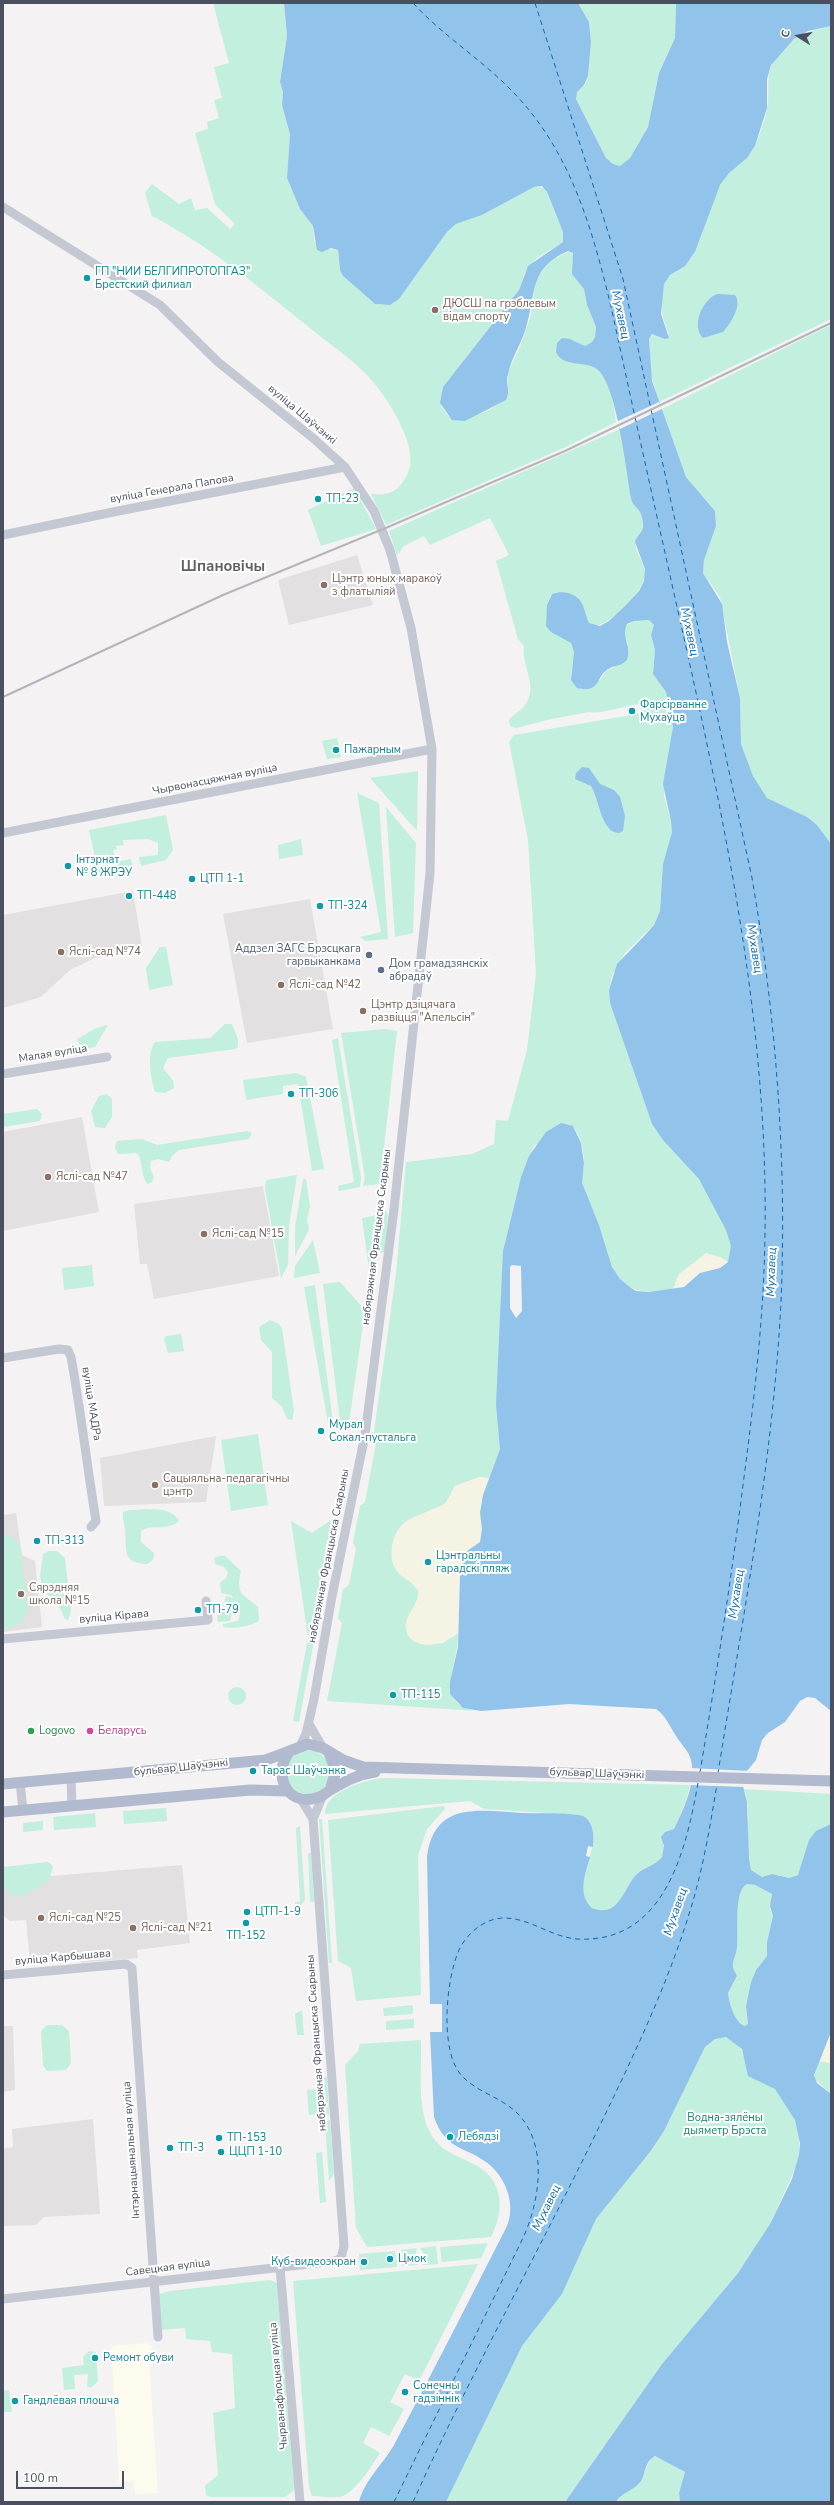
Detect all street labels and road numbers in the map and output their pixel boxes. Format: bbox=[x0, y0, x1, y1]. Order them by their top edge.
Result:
street label: вуліца Шаўчэнкі bbox=[265, 382, 339, 448]
street label: вуліца Генерала Папова bbox=[109, 472, 235, 506]
street label: Чырвонасцяжная вуліца bbox=[151, 761, 279, 799]
street label: Малая вуліца bbox=[18, 1042, 88, 1066]
street label: набярэжная Францыска Скарыны bbox=[360, 1148, 394, 1326]
street label: вуліца МАДРа bbox=[79, 1366, 103, 1442]
street label: набярэжная Францыска Скарыны bbox=[306, 1468, 352, 1644]
street label: вуліца Кірава bbox=[79, 1607, 149, 1627]
street label: бульвар Шаўчэнкі bbox=[133, 1756, 229, 1780]
street label: бульвар Шаўчэнкі bbox=[549, 1766, 645, 1782]
street label: вуліца Карбышава bbox=[15, 1947, 111, 1969]
street label: набярэжная Францыска Скарыны bbox=[304, 1954, 330, 2132]
street label: Інтэрнацыянальная вуліца bbox=[121, 2081, 143, 2219]
street label: Савецкая вуліца bbox=[125, 2256, 211, 2280]
street label: Чырванафлоцкая вуліца bbox=[267, 2322, 291, 2450]

